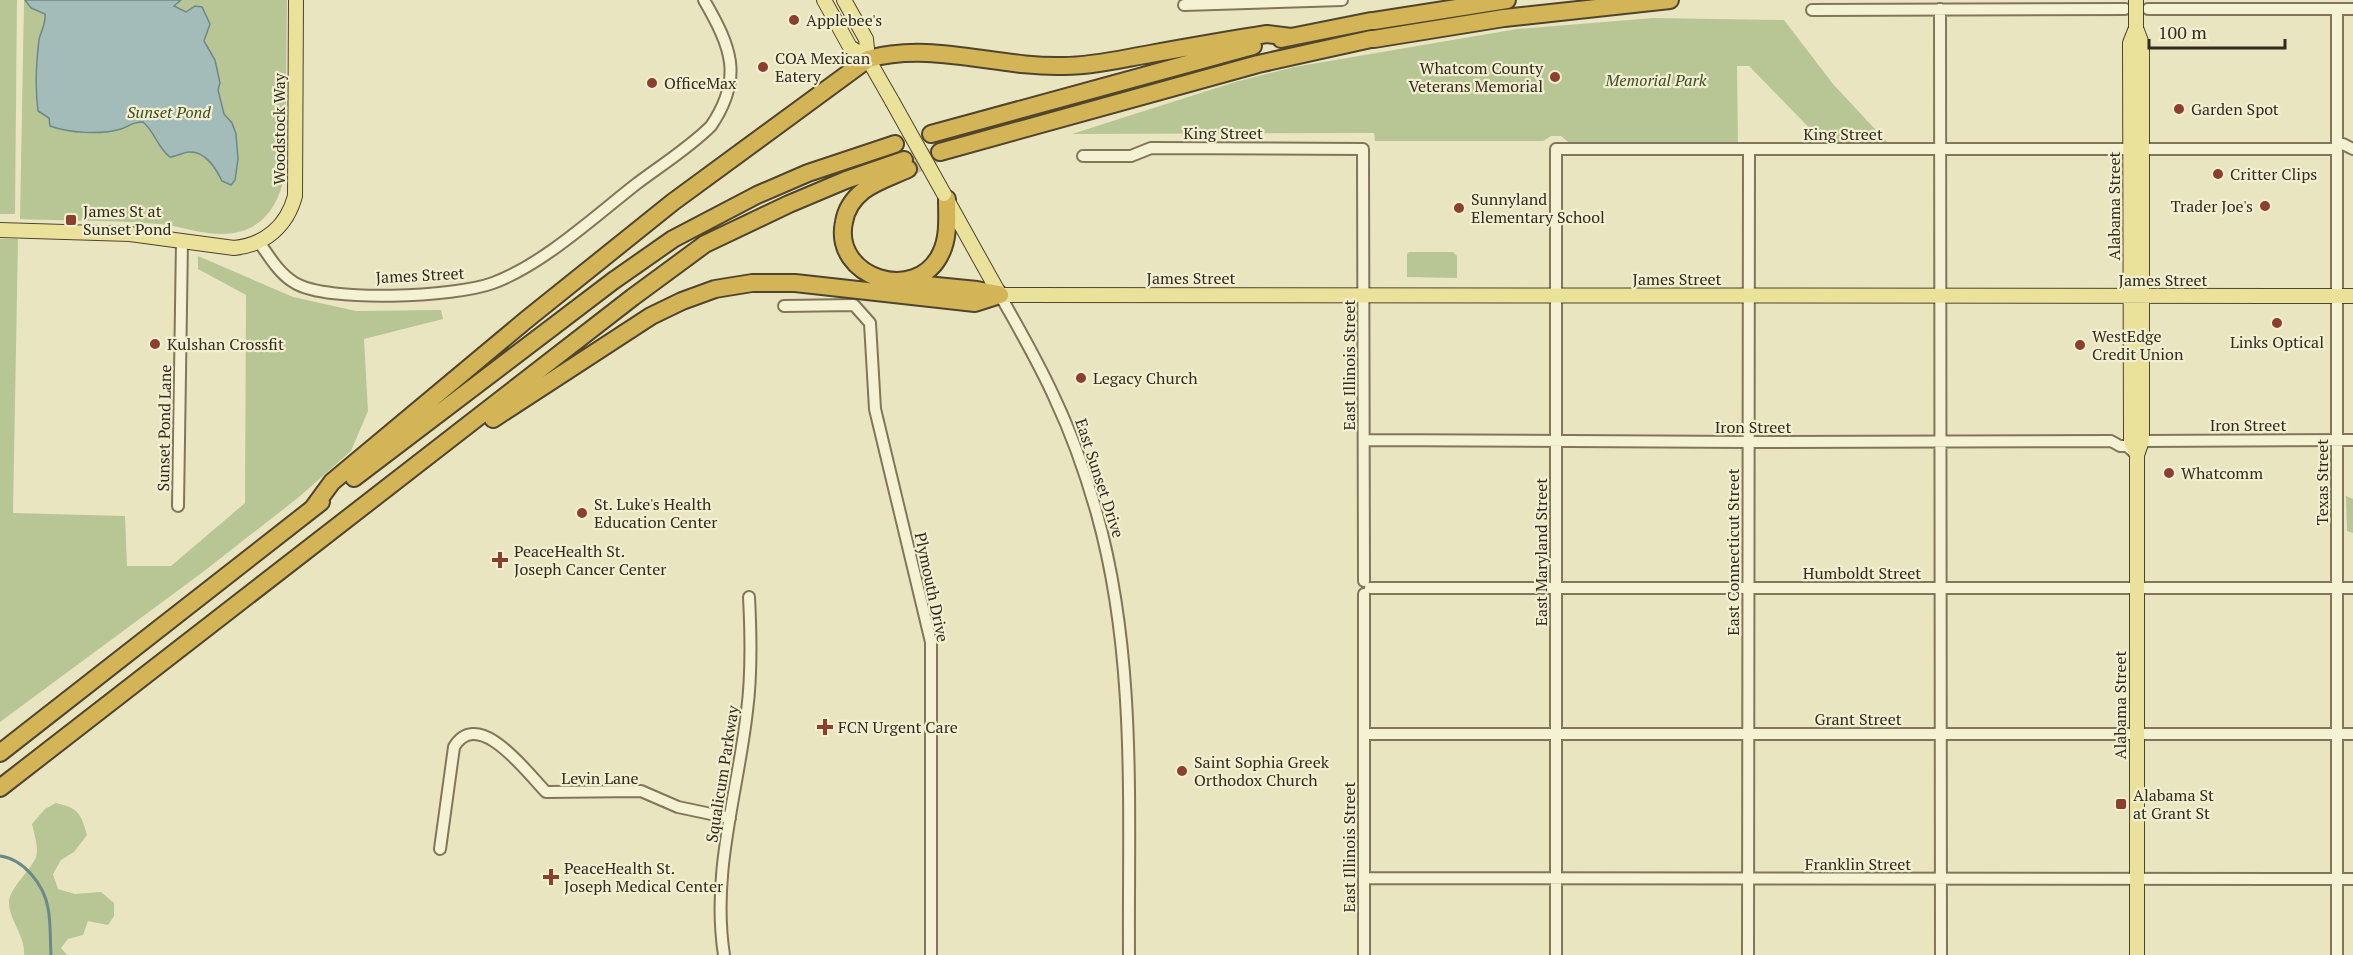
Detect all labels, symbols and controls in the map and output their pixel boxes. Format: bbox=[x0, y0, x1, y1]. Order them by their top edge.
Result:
place label: Applebee's bbox=[806, 9, 882, 31]
scale bar bbox=[2149, 12, 2286, 50]
marker: Applebee's bbox=[787, 13, 801, 27]
text: 100 m bbox=[2158, 20, 2207, 44]
place label: COA Mexican Eatery bbox=[775, 47, 871, 87]
place label: Whatcom County Veterans Memorial bbox=[1409, 57, 1544, 97]
marker: COA Mexican Eatery bbox=[756, 60, 770, 74]
park label: Memorial Park bbox=[1605, 69, 1707, 91]
marker: Whatcom County Veterans Memorial bbox=[1548, 70, 1562, 84]
street label: Woodstock Way bbox=[268, 72, 290, 185]
place label: OfficeMax bbox=[664, 72, 737, 94]
marker: OfficeMax bbox=[645, 76, 659, 90]
place label: Garden Spot bbox=[2191, 98, 2279, 120]
park label: Sunset Pond bbox=[127, 101, 211, 123]
marker: Garden Spot bbox=[2172, 102, 2186, 116]
street label: King Street bbox=[1183, 122, 1263, 144]
street label: King Street bbox=[1803, 123, 1883, 145]
street label: Alabama Street bbox=[2103, 151, 2125, 261]
place label: Critter Clips bbox=[2230, 163, 2317, 185]
marker: Critter Clips bbox=[2211, 167, 2225, 181]
place label: Sunnyland Elementary School bbox=[1471, 188, 1605, 228]
place label: Trader Joe's bbox=[2171, 195, 2253, 217]
marker: Trader Joe's bbox=[2258, 199, 2272, 213]
place label: James St at Sunset Pond bbox=[83, 200, 171, 240]
marker: Sunnyland Elementary School bbox=[1452, 201, 1466, 215]
marker: James St at Sunset Pond bbox=[64, 213, 78, 227]
street label: James Street bbox=[375, 262, 465, 288]
street label: James Street bbox=[1147, 267, 1236, 289]
street label: James Street bbox=[1633, 268, 1722, 290]
street label: James Street bbox=[2119, 269, 2208, 291]
street label: East Illinois Street bbox=[1338, 299, 1360, 430]
marker: Links Optical bbox=[2270, 316, 2284, 330]
place label: WestEdge Credit Union bbox=[2092, 325, 2184, 365]
place label: Links Optical bbox=[2230, 331, 2324, 353]
place label: Kulshan Crossfit bbox=[167, 333, 284, 355]
marker: Kulshan Crossfit bbox=[148, 337, 162, 351]
marker: WestEdge Credit Union bbox=[2073, 338, 2087, 352]
street label: Sunset Pond Lane bbox=[152, 364, 176, 492]
place label: Legacy Church bbox=[1093, 367, 1198, 389]
marker: Legacy Church bbox=[1074, 371, 1088, 385]
street label: Iron Street bbox=[2210, 414, 2286, 436]
street label: East Sunset Drive bbox=[1070, 415, 1130, 541]
street label: Iron Street bbox=[1715, 416, 1791, 438]
street label: Texas Street bbox=[2311, 439, 2333, 525]
place label: Whatcomm bbox=[2181, 462, 2263, 484]
marker: Whatcomm bbox=[2162, 466, 2176, 480]
street label: East Connecticut Street bbox=[1722, 468, 1744, 636]
street label: East Maryland Street bbox=[1530, 478, 1552, 626]
place label: St. Luke's Health Education Center bbox=[594, 493, 718, 533]
marker: St. Luke's Health Education Center bbox=[575, 506, 589, 520]
street label: Plymouth Drive bbox=[910, 530, 954, 644]
place label: PeaceHealth St. Joseph Cancer Center bbox=[514, 540, 667, 580]
marker: PeaceHealth St. Joseph Cancer Center bbox=[491, 551, 509, 569]
street label: Humboldt Street bbox=[1803, 562, 1921, 584]
street label: Alabama Street bbox=[2109, 650, 2131, 760]
street label: Squalicum Parkway bbox=[700, 703, 744, 844]
street label: Grant Street bbox=[1814, 708, 1902, 730]
place label: FCN Urgent Care bbox=[838, 716, 958, 738]
marker: FCN Urgent Care bbox=[816, 718, 834, 736]
place label: Saint Sophia Greek Orthodox Church bbox=[1194, 751, 1330, 791]
marker: Saint Sophia Greek Orthodox Church bbox=[1175, 764, 1189, 778]
street label: Levin Lane bbox=[561, 767, 639, 789]
street label: East Illinois Street bbox=[1338, 781, 1360, 912]
place label: Alabama St at Grant St bbox=[2133, 784, 2214, 824]
marker: Alabama St at Grant St bbox=[2114, 797, 2128, 811]
street label: Franklin Street bbox=[1805, 853, 1911, 875]
place label: PeaceHealth St. Joseph Medical Center bbox=[564, 857, 724, 897]
marker: PeaceHealth St. Joseph Medical Center bbox=[542, 868, 560, 886]

